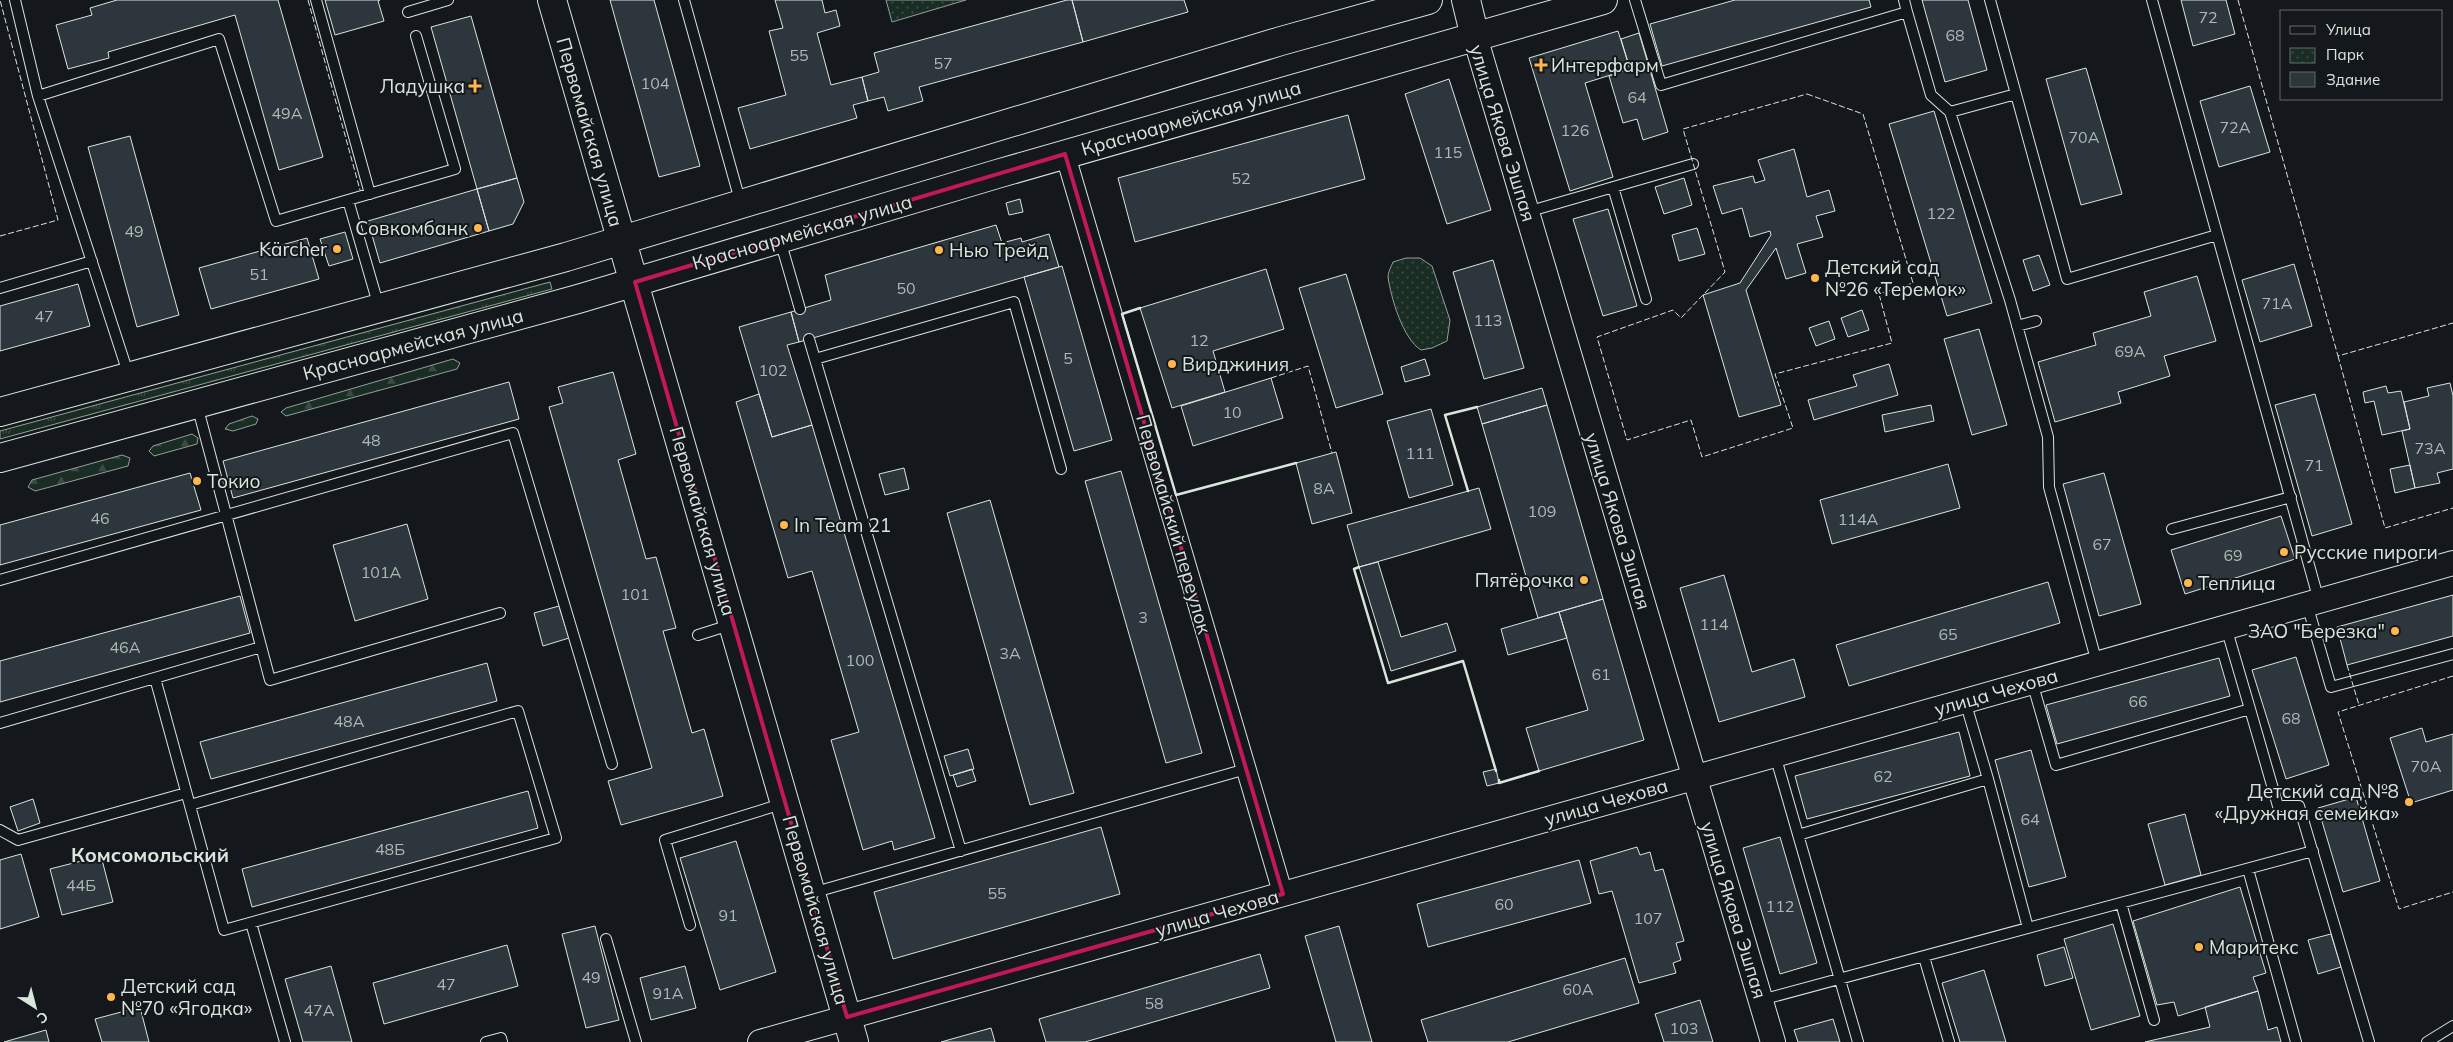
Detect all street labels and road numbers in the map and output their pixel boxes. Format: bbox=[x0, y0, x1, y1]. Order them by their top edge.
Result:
street label: Первомайская улица bbox=[551, 34, 629, 230]
street label: улица Якова Эшпая bbox=[1465, 42, 1541, 224]
street label: Красноармейская улица bbox=[1078, 75, 1304, 161]
street label: Красноармейская улица bbox=[689, 189, 915, 275]
street label: Красноармейская улица bbox=[300, 303, 526, 385]
street label: Первомайский переулок bbox=[1131, 411, 1217, 637]
street label: Первомайская улица bbox=[664, 423, 742, 619]
street label: улица Якова Эшпая bbox=[1580, 430, 1656, 612]
street label: улица Чехова bbox=[1932, 663, 2060, 721]
street label: улица Чехова bbox=[1542, 773, 1670, 831]
street label: Первомайская улица bbox=[777, 812, 855, 1008]
street label: улица Якова Эшпая bbox=[1696, 819, 1772, 1001]
street label: улица Чехова bbox=[1153, 884, 1281, 942]

